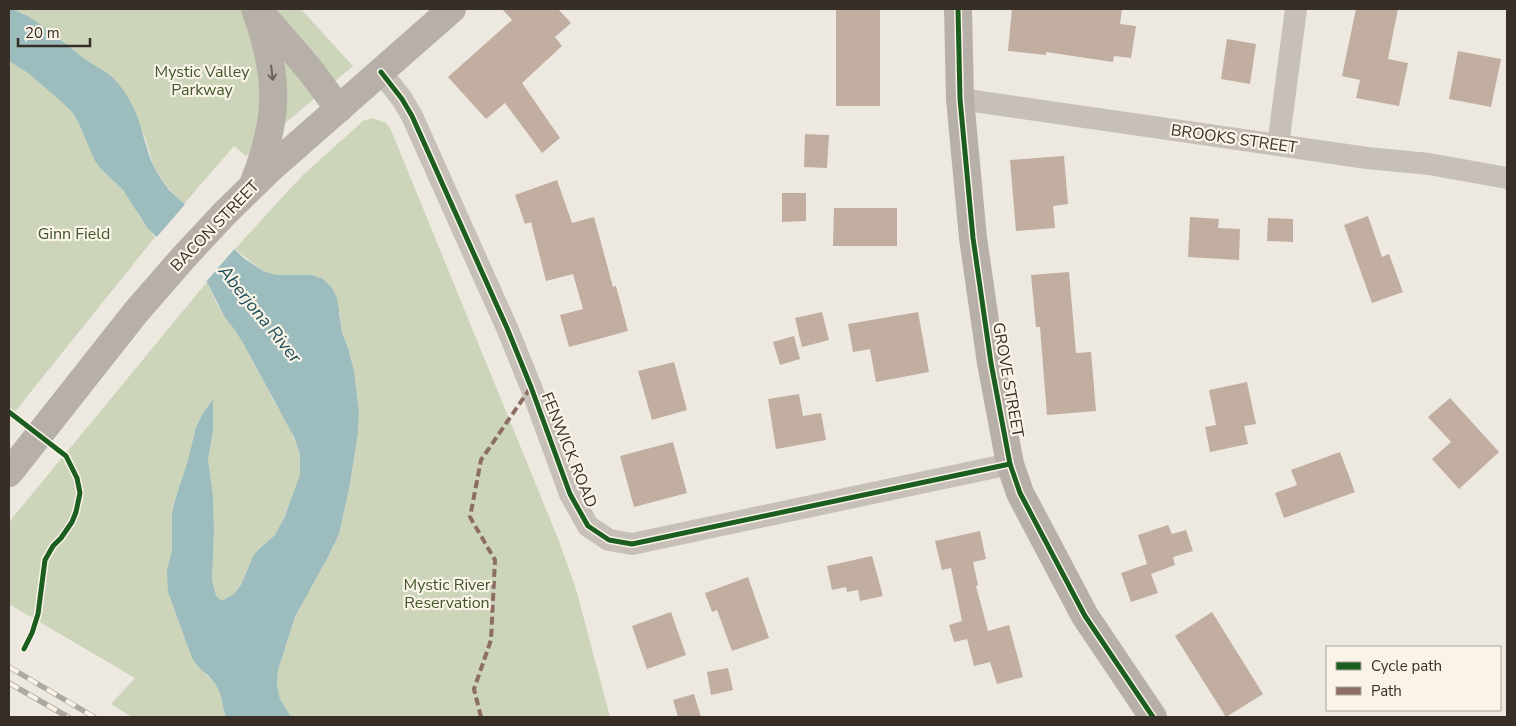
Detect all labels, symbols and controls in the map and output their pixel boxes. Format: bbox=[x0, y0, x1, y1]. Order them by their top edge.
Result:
scale bar bbox=[18, 15, 90, 47]
text: 20 m bbox=[25, 23, 60, 43]
park label: Mystic Valley Parkway bbox=[155, 61, 250, 101]
one-way arrow bbox=[267, 64, 277, 80]
street label: BROOKS STREET bbox=[1169, 119, 1299, 159]
street label: BACON STREET bbox=[166, 175, 264, 276]
park label: Ginn Field bbox=[38, 223, 110, 245]
water label: Aberjona River bbox=[212, 259, 307, 368]
street label: GROVE STREET bbox=[987, 321, 1029, 440]
street label: FENWICK ROAD bbox=[536, 389, 602, 511]
park label: Mystic River Reservation bbox=[404, 574, 491, 614]
legend bbox=[1326, 646, 1501, 711]
text: Cycle path bbox=[1371, 656, 1442, 676]
text: Path bbox=[1371, 681, 1402, 701]

